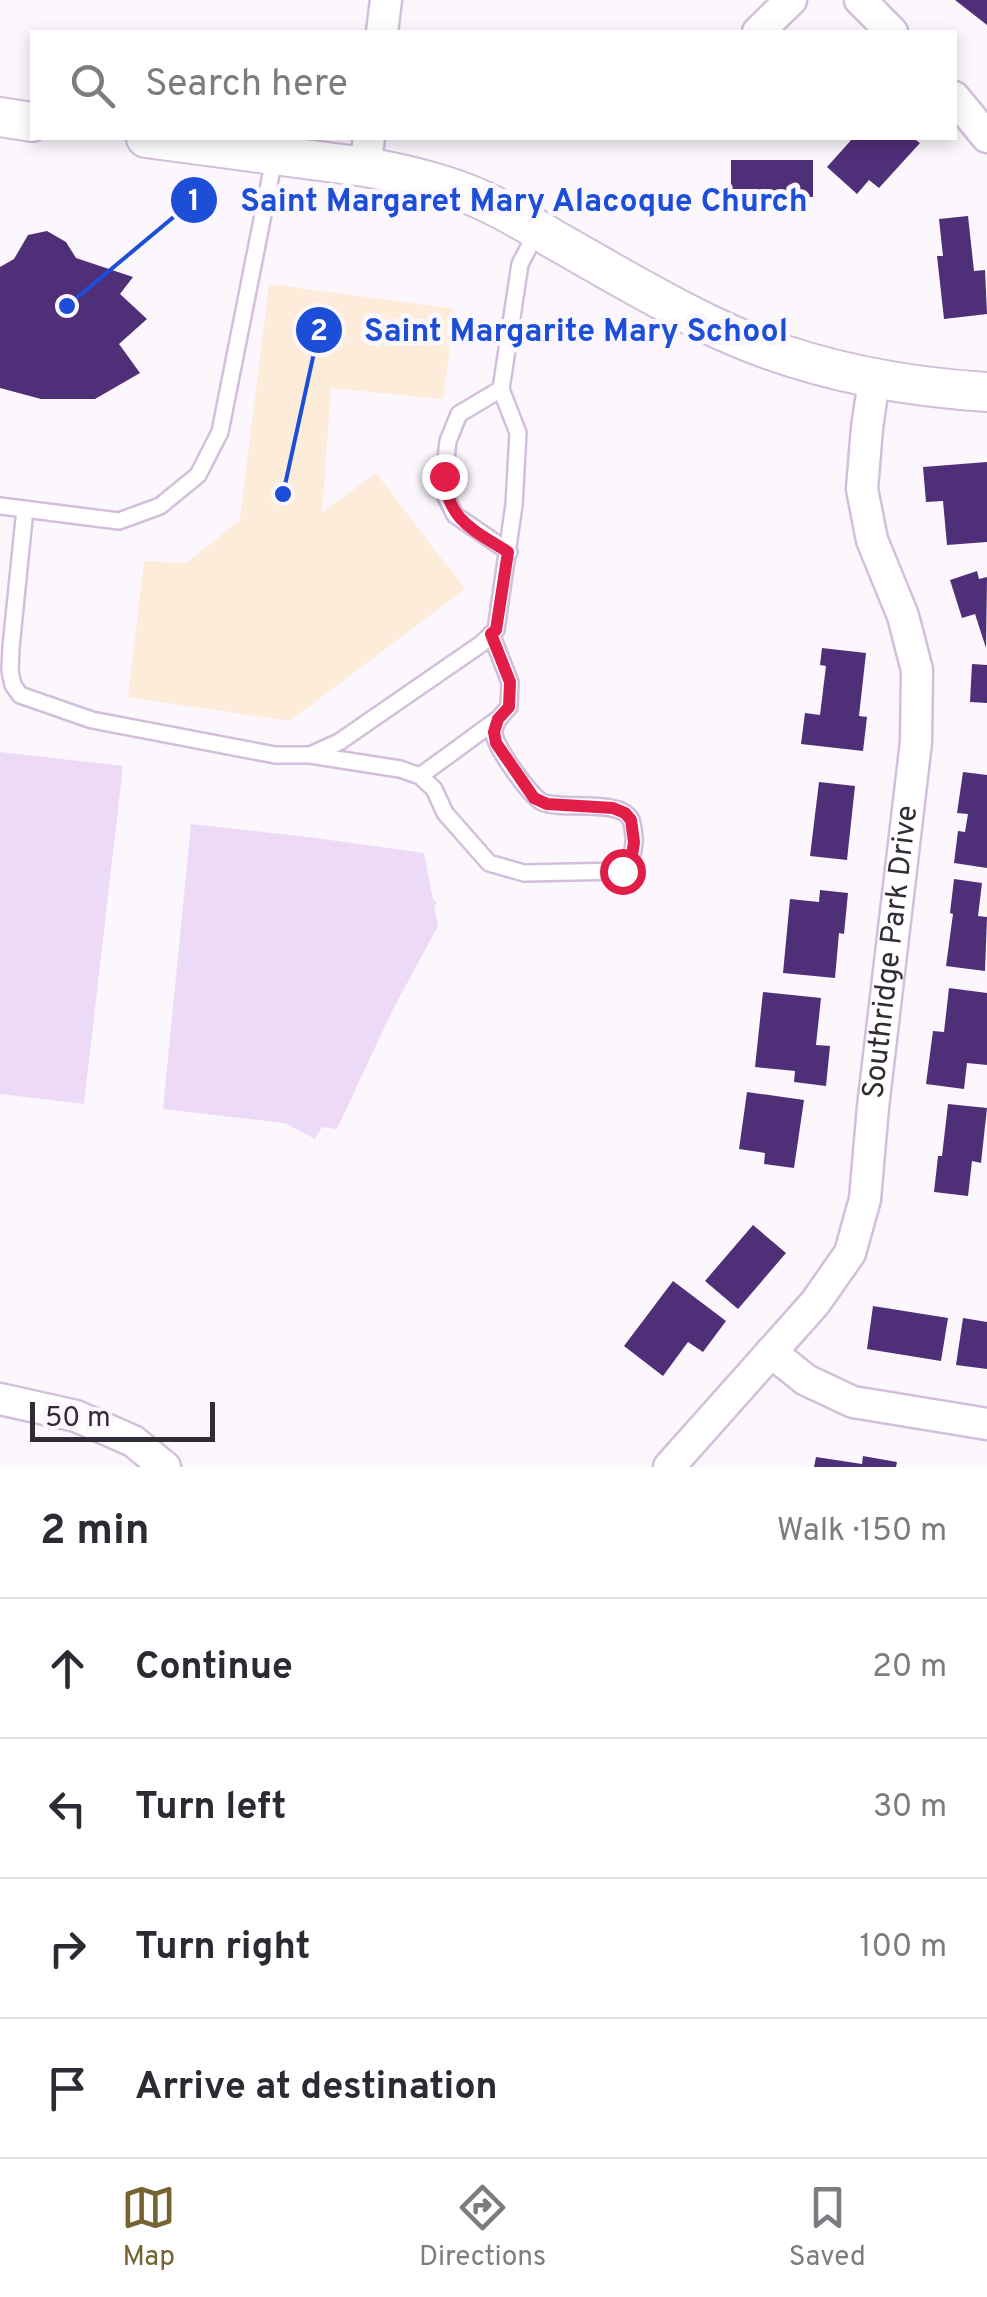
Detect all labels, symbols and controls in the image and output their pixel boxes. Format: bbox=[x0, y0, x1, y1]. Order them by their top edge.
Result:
search box bbox=[30, 30, 957, 140]
icon: search bbox=[65, 58, 120, 113]
text: Search here bbox=[145, 61, 348, 110]
callout: Saint Margaret Mary Alacoque Church bbox=[169, 169, 828, 231]
text: Saint Margaret Mary Alacoque Church bbox=[240, 183, 808, 223]
text: 1 bbox=[188, 184, 200, 221]
callout: Saint Margarite Mary School bbox=[294, 299, 808, 361]
text: Saint Margarite Mary School bbox=[364, 313, 788, 353]
text: 2 bbox=[310, 314, 328, 351]
route end bbox=[422, 454, 468, 500]
street label: Southridge Park Drive bbox=[856, 803, 927, 1101]
route start bbox=[600, 849, 646, 895]
scale bar bbox=[30, 1397, 215, 1442]
text: 50 m bbox=[45, 1401, 111, 1437]
text: 2 min bbox=[40, 1506, 150, 1559]
text: Walk · 150 m bbox=[777, 1512, 947, 1552]
icon: ahead bbox=[40, 1641, 95, 1696]
text: Continue bbox=[135, 1644, 293, 1693]
text: 20 m bbox=[872, 1648, 947, 1688]
icon: left bbox=[40, 1781, 95, 1836]
text: Turn left bbox=[135, 1784, 287, 1833]
text: 30 m bbox=[873, 1788, 947, 1828]
icon: right bbox=[40, 1921, 95, 1976]
text: Turn right bbox=[135, 1924, 310, 1973]
text: 100 m bbox=[860, 1928, 947, 1968]
icon: arrive bbox=[40, 2061, 95, 2116]
text: Arrive at destination bbox=[135, 2064, 498, 2113]
tab: Map bbox=[121, 2180, 176, 2276]
tab: Directions bbox=[419, 2180, 546, 2276]
tab: Saved bbox=[789, 2180, 866, 2276]

